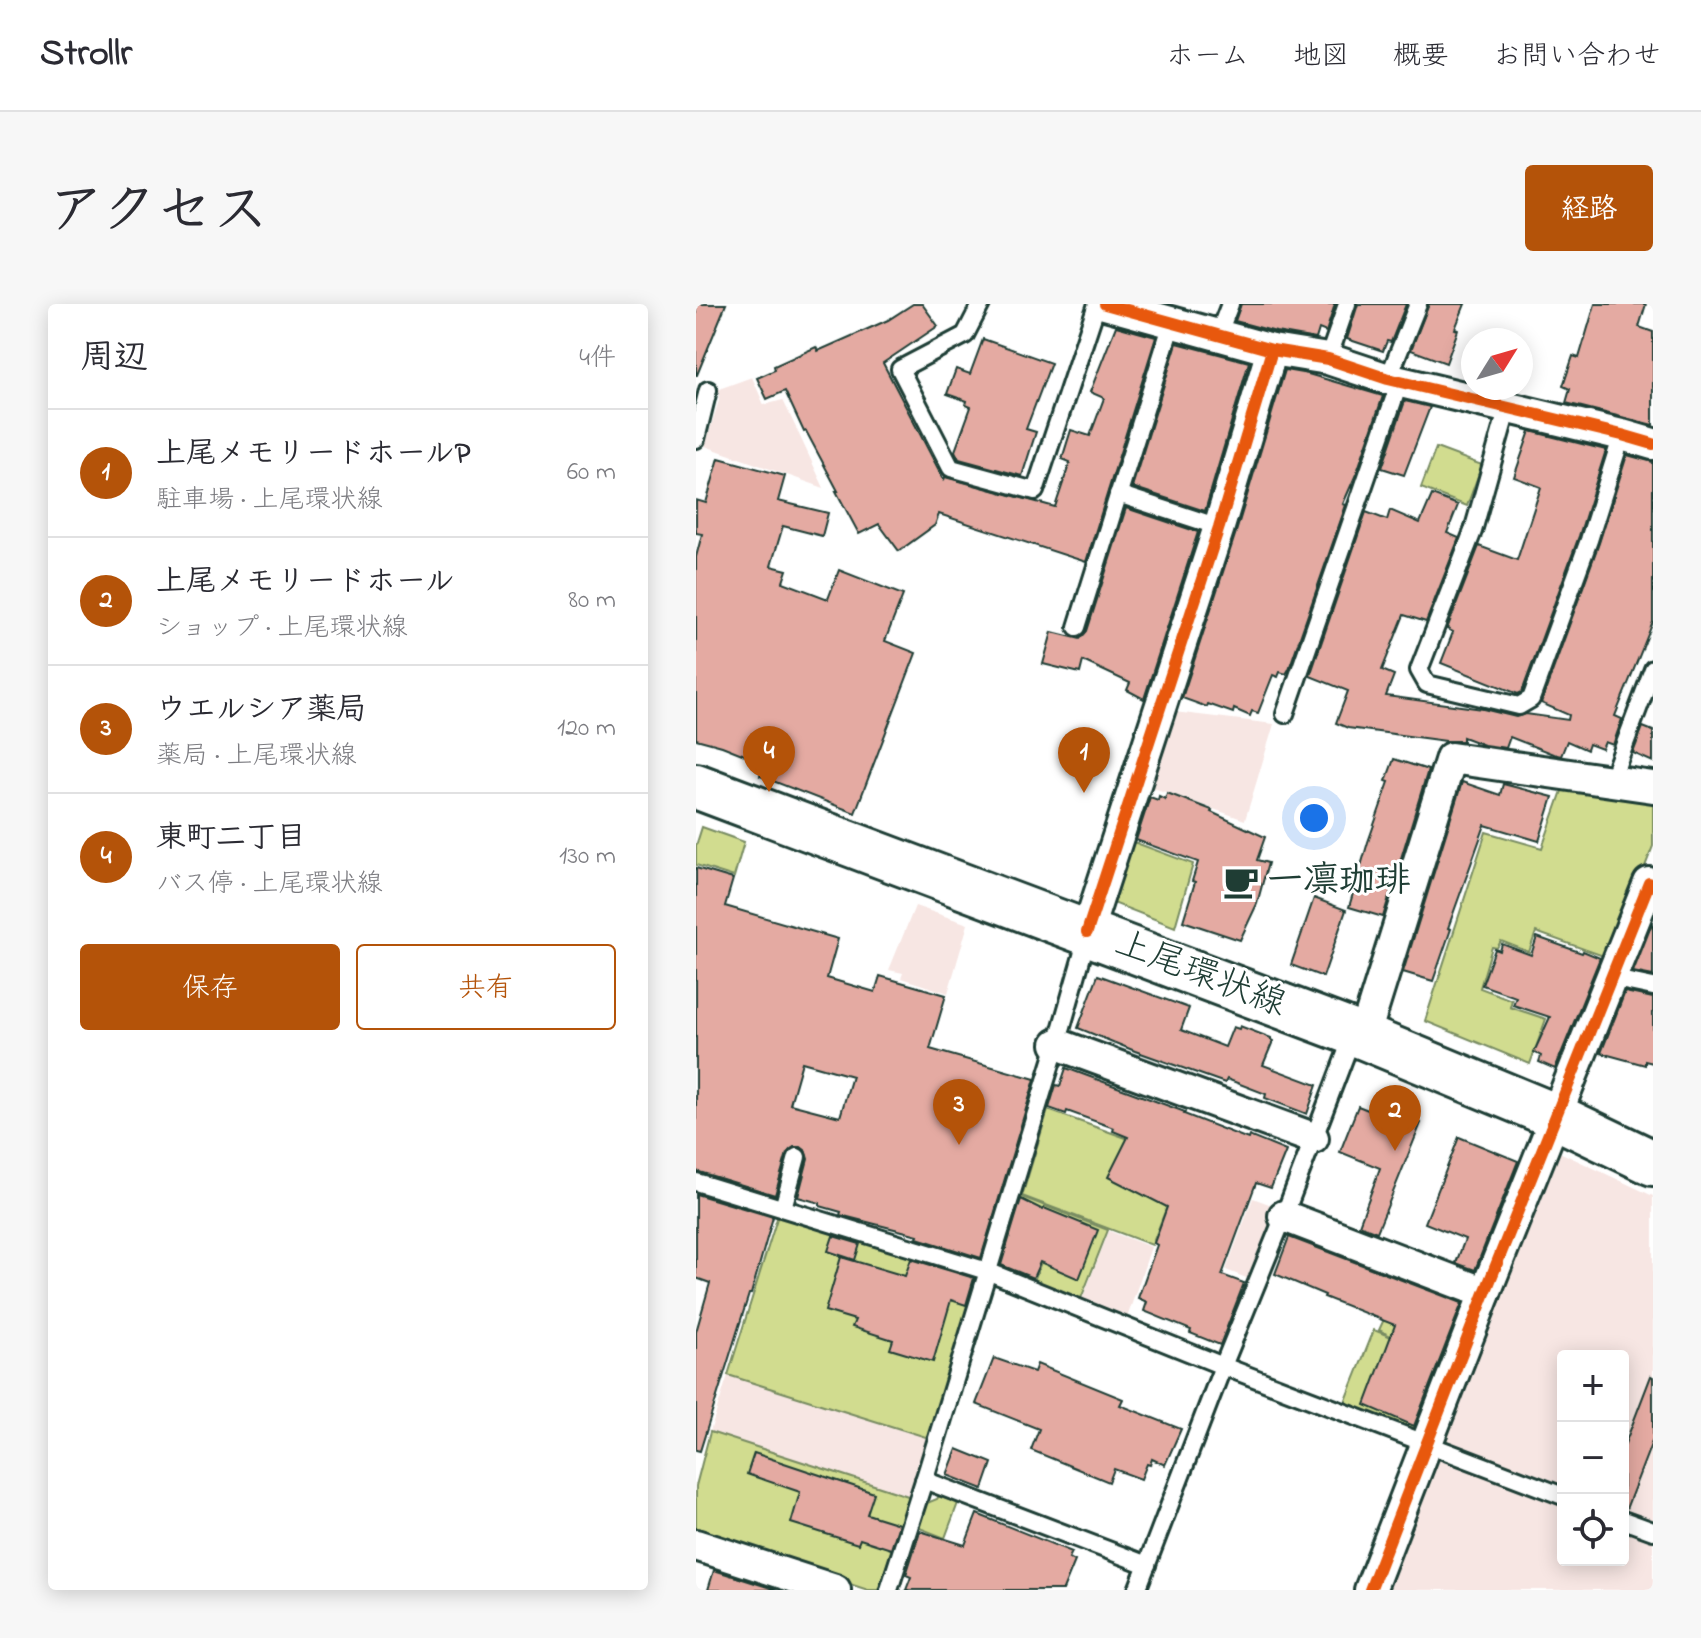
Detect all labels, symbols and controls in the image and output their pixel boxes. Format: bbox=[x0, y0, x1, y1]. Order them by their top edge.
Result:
text: Strollr bbox=[40, 27, 132, 83]
text: ホーム bbox=[1166, 37, 1249, 78]
text: 地図 bbox=[1293, 37, 1349, 78]
text: 概要 bbox=[1393, 37, 1449, 78]
text: お問い合わせ bbox=[1493, 37, 1661, 78]
button: 経路 bbox=[1525, 165, 1653, 251]
text: アクセス bbox=[48, 173, 269, 254]
north arrow bbox=[1461, 328, 1533, 400]
text: 周辺 bbox=[80, 334, 148, 384]
text: 4件 bbox=[579, 340, 616, 378]
text: 上尾メモリードホールP bbox=[156, 433, 470, 477]
text: 1 bbox=[102, 454, 110, 492]
text: 60 m bbox=[567, 454, 616, 492]
text: 駐車場 · 上尾環状線 bbox=[156, 482, 383, 520]
text: 上尾メモリードホール bbox=[156, 561, 455, 605]
text: 2 bbox=[100, 582, 112, 620]
text: 80 m bbox=[568, 582, 616, 620]
text: ショップ · 上尾環状線 bbox=[156, 610, 408, 648]
text: ウエルシア薬局 bbox=[156, 689, 367, 733]
text: 3 bbox=[101, 710, 111, 748]
text: 120 m bbox=[557, 710, 616, 748]
pin: 4 bbox=[743, 726, 795, 792]
pin: 1 bbox=[1058, 727, 1110, 793]
text: 薬局 · 上尾環状線 bbox=[156, 738, 357, 776]
your location bbox=[1294, 798, 1334, 838]
text: 東町二丁目 bbox=[156, 817, 306, 861]
text: 4 bbox=[101, 838, 111, 876]
text: 130 m bbox=[559, 838, 616, 876]
place label: 一凛珈琲 bbox=[1267, 856, 1411, 909]
cafe icon: 一凛珈琲 bbox=[1222, 863, 1260, 901]
text: バス停 · 上尾環状線 bbox=[156, 866, 383, 904]
street label: 上尾環状線 bbox=[1106, 918, 1294, 1032]
button: 保存 bbox=[80, 944, 340, 1030]
button: 共有 bbox=[356, 944, 616, 1030]
pin: 3 bbox=[933, 1079, 985, 1145]
pin: 2 bbox=[1369, 1085, 1421, 1151]
map controls bbox=[1557, 1350, 1629, 1566]
button: + bbox=[1557, 1350, 1629, 1422]
button: − bbox=[1557, 1422, 1629, 1494]
button: locate bbox=[1557, 1494, 1629, 1566]

